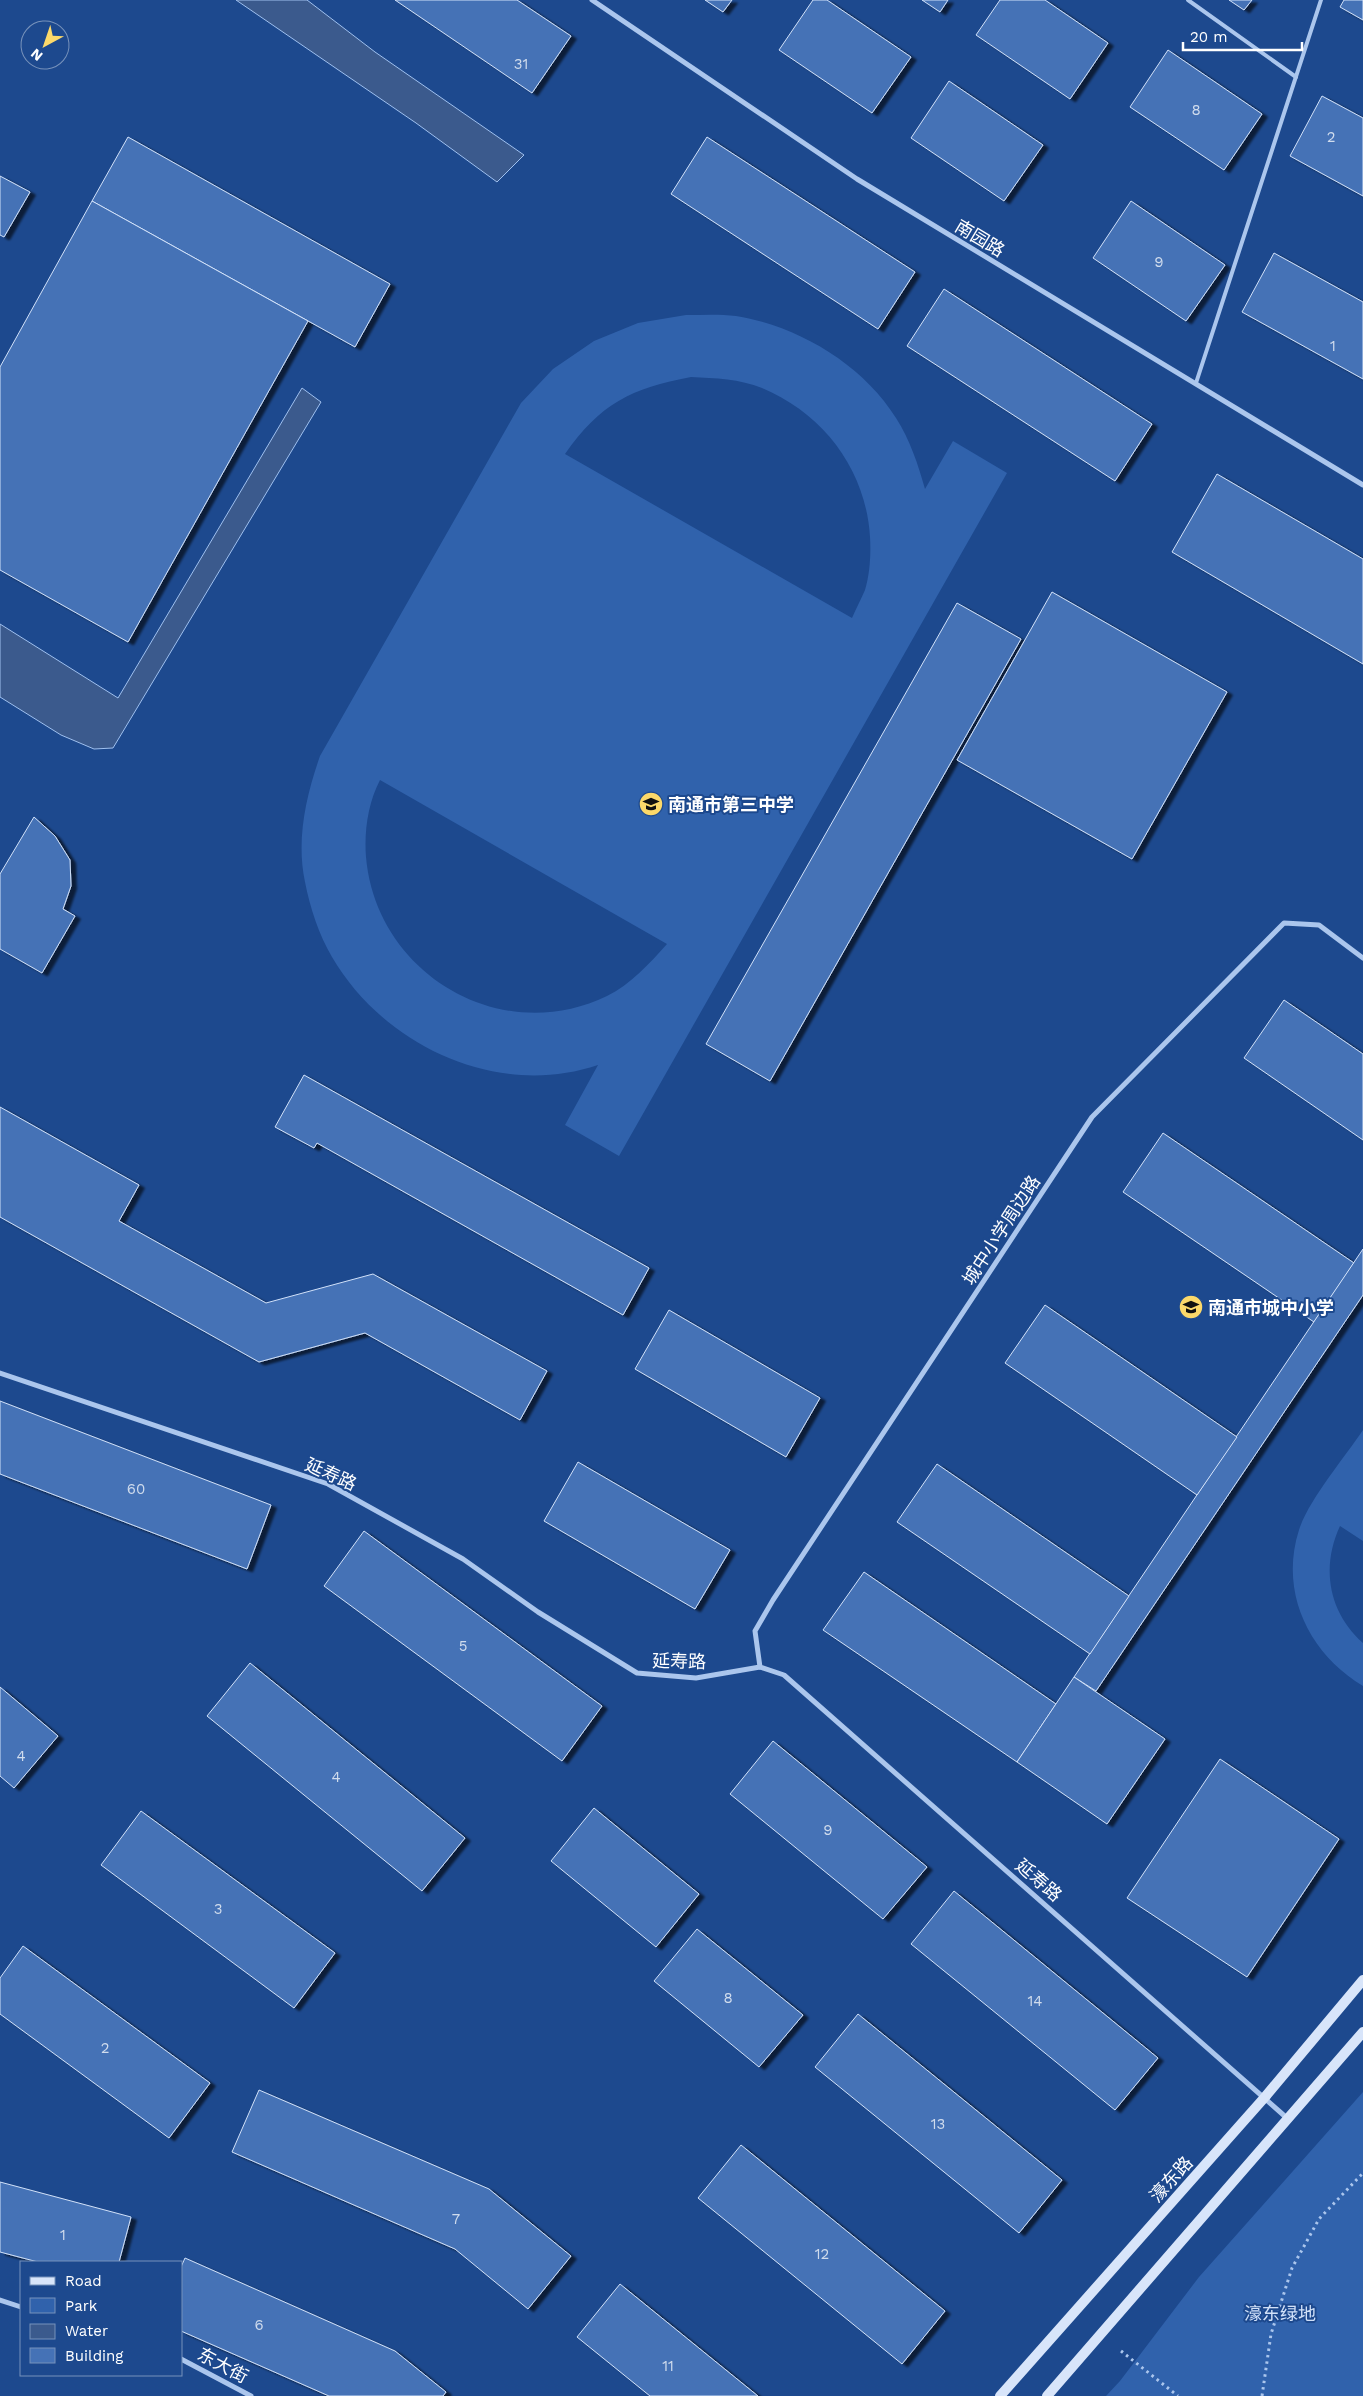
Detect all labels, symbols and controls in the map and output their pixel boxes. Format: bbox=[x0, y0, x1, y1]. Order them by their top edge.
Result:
north arrow bbox=[20, 20, 70, 70]
scale bar bbox=[1183, 20, 1302, 52]
text: 20 m bbox=[1190, 28, 1228, 46]
text: N bbox=[28, 45, 46, 64]
house number: 31 bbox=[514, 55, 528, 73]
house number: 8 bbox=[1191, 101, 1201, 119]
house number: 2 bbox=[1327, 128, 1335, 146]
street label: 南园路 bbox=[951, 215, 1009, 261]
house number: 9 bbox=[1154, 253, 1164, 271]
house number: 1 bbox=[1330, 337, 1336, 355]
school or university icon: 南通市第三中学 bbox=[638, 791, 664, 817]
place label: 南通市第三中学 bbox=[668, 794, 794, 815]
street label: 城中小学周边路 bbox=[958, 1171, 1044, 1289]
school or university icon: 南通市城中小学 bbox=[1178, 1294, 1204, 1320]
place label: 南通市城中小学 bbox=[1208, 1297, 1334, 1318]
street label: 延寿路 bbox=[302, 1453, 360, 1495]
house number: 60 bbox=[127, 1480, 145, 1498]
house number: 5 bbox=[459, 1637, 467, 1655]
street label: 延寿路 bbox=[652, 1650, 706, 1672]
house number: 4 bbox=[16, 1747, 26, 1765]
house number: 4 bbox=[331, 1768, 341, 1786]
house number: 9 bbox=[823, 1821, 833, 1839]
street label: 延寿路 bbox=[1012, 1854, 1066, 1906]
house number: 3 bbox=[214, 1900, 222, 1918]
house number: 8 bbox=[723, 1989, 733, 2007]
house number: 14 bbox=[1027, 1992, 1043, 2010]
house number: 2 bbox=[101, 2039, 109, 2057]
house number: 13 bbox=[931, 2115, 945, 2133]
street label: 濠东路 bbox=[1145, 2152, 1197, 2206]
house number: 7 bbox=[452, 2210, 460, 2228]
house number: 1 bbox=[60, 2226, 66, 2244]
house number: 12 bbox=[815, 2245, 829, 2263]
legend bbox=[20, 2261, 182, 2376]
text: Road bbox=[65, 2272, 102, 2290]
text: Park bbox=[65, 2297, 98, 2315]
park label: 濠东绿地 bbox=[1244, 2303, 1316, 2324]
house number: 6 bbox=[254, 2316, 264, 2334]
text: Water bbox=[65, 2322, 108, 2340]
street label: 东大街 bbox=[194, 2343, 252, 2387]
text: Building bbox=[65, 2347, 123, 2365]
house number: 11 bbox=[662, 2357, 674, 2375]

